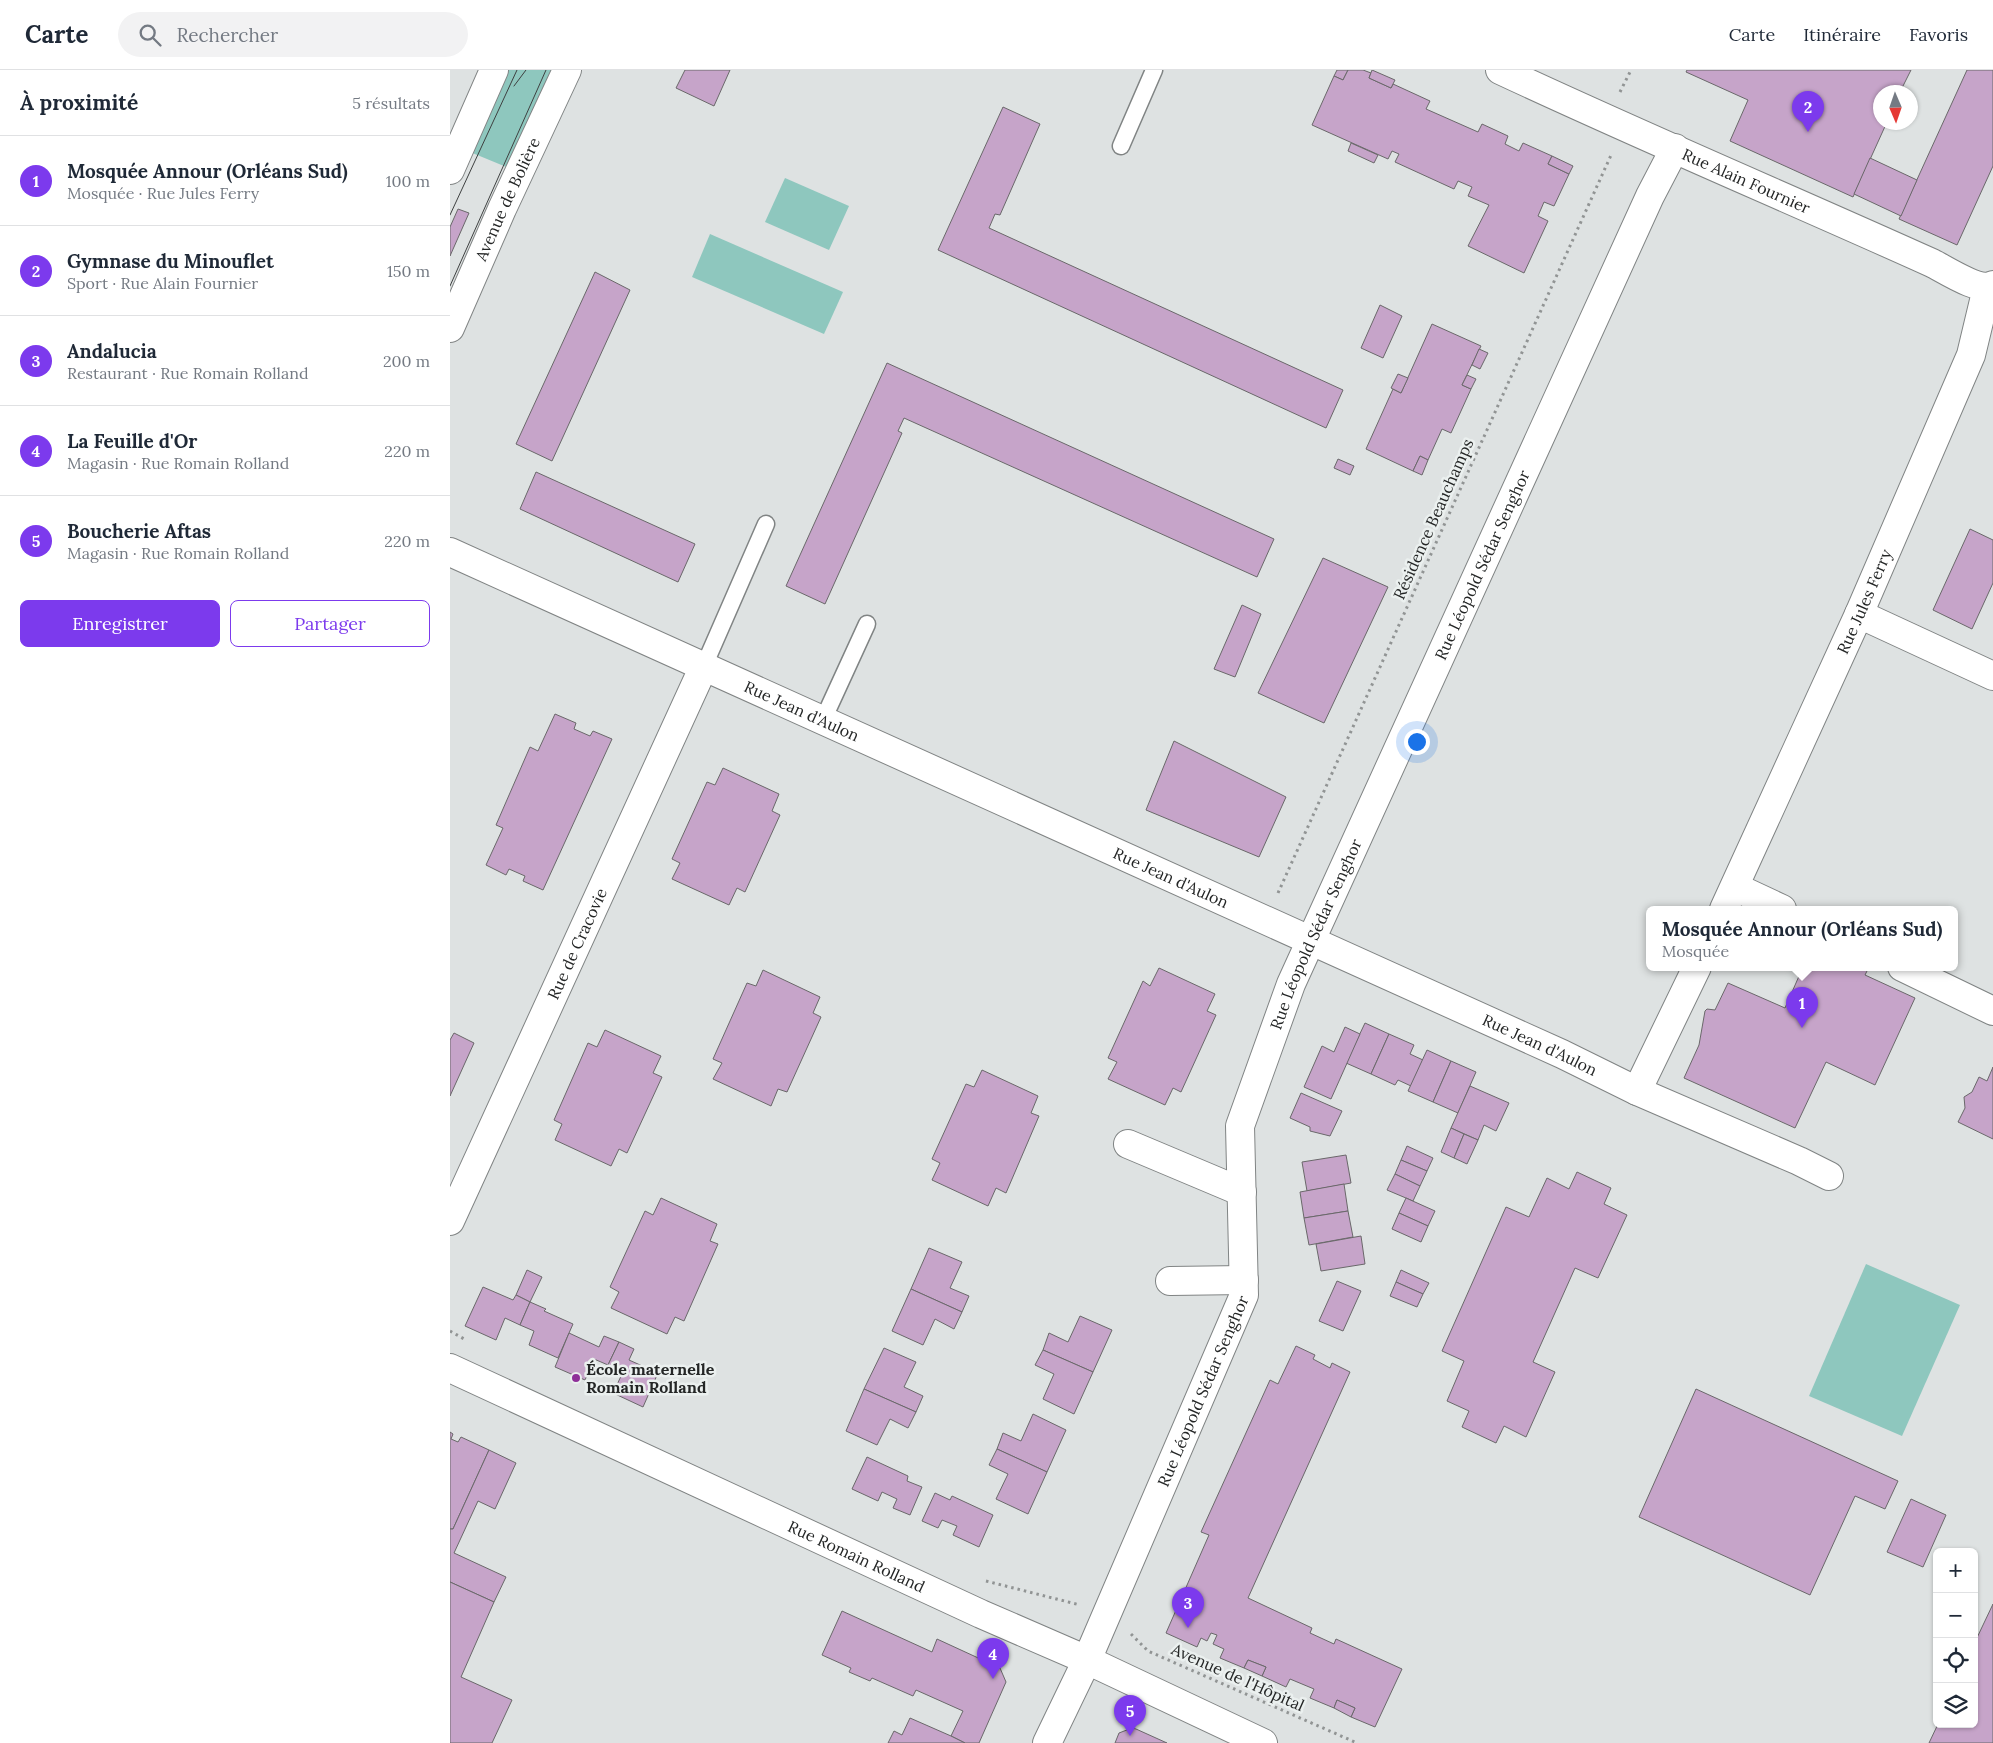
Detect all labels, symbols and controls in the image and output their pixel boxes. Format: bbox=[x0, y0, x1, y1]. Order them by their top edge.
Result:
search box bbox=[118, 12, 468, 57]
text: Carte bbox=[25, 19, 88, 50]
icon: search bbox=[136, 21, 164, 49]
text: Rechercher bbox=[176, 23, 278, 47]
text: Carte bbox=[1729, 23, 1775, 46]
text: Itinéraire bbox=[1803, 23, 1881, 46]
text: Favoris bbox=[1909, 23, 1968, 46]
north arrow bbox=[1873, 85, 1918, 130]
text: À proximité bbox=[20, 89, 138, 116]
pin: 2 bbox=[1792, 91, 1824, 132]
text: 5 résultats bbox=[352, 93, 430, 113]
street label: Avenue de Bolière bbox=[470, 134, 544, 265]
street label: Rue Alain Fournier bbox=[1679, 144, 1813, 218]
text: Mosquée Annour (Orléans Sud) bbox=[67, 159, 348, 183]
text: 1 bbox=[33, 171, 39, 191]
text: 100 m bbox=[386, 171, 430, 191]
text: Mosquée · Rue Jules Ferry bbox=[67, 183, 259, 203]
text: Gymnase du Minouflet bbox=[67, 249, 274, 273]
text: 2 bbox=[32, 261, 40, 281]
text: 150 m bbox=[387, 261, 430, 281]
text: Sport · Rue Alain Fournier bbox=[67, 273, 258, 293]
text: Andalucia bbox=[67, 339, 157, 363]
text: 3 bbox=[32, 351, 40, 371]
text: 200 m bbox=[383, 351, 430, 371]
text: Restaurant · Rue Romain Rolland bbox=[67, 363, 308, 383]
text: La Feuille d'Or bbox=[67, 429, 197, 453]
street label: Résidence Beauchamps bbox=[1389, 436, 1477, 602]
text: 4 bbox=[32, 441, 40, 461]
text: 220 m bbox=[384, 441, 430, 461]
text: Magasin · Rue Romain Rolland bbox=[67, 453, 289, 473]
street label: Rue Léopold Sédar Senghor bbox=[1430, 467, 1534, 663]
text: Boucherie Aftas bbox=[67, 519, 211, 543]
text: 5 bbox=[32, 531, 40, 551]
text: 220 m bbox=[384, 531, 430, 551]
text: Magasin · Rue Romain Rolland bbox=[67, 543, 289, 563]
street label: Rue Jules Ferry bbox=[1832, 545, 1896, 657]
button: Enregistrer bbox=[20, 600, 220, 647]
button: Partager bbox=[230, 600, 430, 647]
street label: Rue Jean d'Aulon bbox=[741, 676, 863, 746]
your location bbox=[1404, 729, 1430, 755]
street label: Rue Léopold Sédar Senghor bbox=[1266, 835, 1366, 1032]
street label: Rue Jean d'Aulon bbox=[1110, 843, 1232, 912]
street label: Rue de Cracovie bbox=[543, 885, 611, 1003]
popup bbox=[1646, 906, 1958, 971]
text: Mosquée Annour (Orléans Sud) bbox=[1662, 917, 1942, 941]
text: Mosquée bbox=[1662, 941, 1729, 961]
pin: 1 bbox=[1786, 987, 1818, 1028]
street label: Rue Jean d'Aulon bbox=[1479, 1009, 1601, 1080]
street label: Rue Léopold Sédar Senghor bbox=[1153, 1292, 1253, 1490]
place label: École maternelle Romain Rolland bbox=[586, 1359, 715, 1397]
marker: École maternelle Romain Rolland bbox=[570, 1372, 582, 1384]
street label: Rue Romain Rolland bbox=[785, 1516, 928, 1597]
map controls bbox=[1933, 1548, 1978, 1728]
button: + bbox=[1933, 1548, 1978, 1593]
pin: 3 bbox=[1172, 1587, 1204, 1628]
button: − bbox=[1933, 1593, 1978, 1638]
pin: 4 bbox=[977, 1638, 1009, 1679]
street label: Avenue de l'Hôpital bbox=[1168, 1638, 1307, 1715]
button: locate bbox=[1933, 1638, 1978, 1683]
button: layers bbox=[1933, 1683, 1978, 1728]
pin: 5 bbox=[1114, 1695, 1146, 1736]

